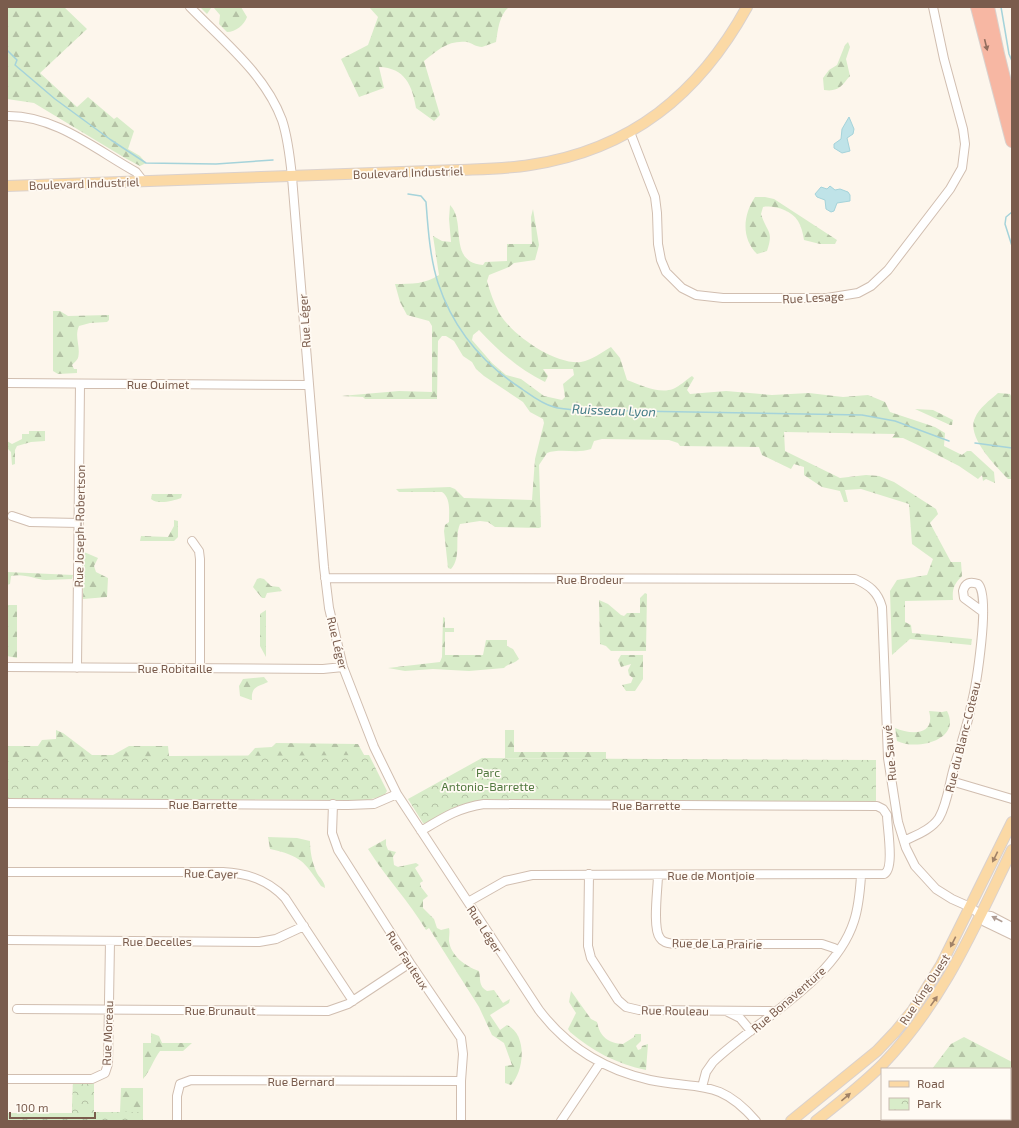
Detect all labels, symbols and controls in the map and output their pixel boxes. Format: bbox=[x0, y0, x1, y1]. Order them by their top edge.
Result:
one-way arrow bbox=[983, 39, 989, 51]
street label: Boulevard Industriel bbox=[353, 163, 464, 181]
street label: Boulevard Industriel bbox=[29, 174, 140, 192]
street label: Rue Lesage bbox=[782, 288, 844, 306]
street label: Rue Léger bbox=[295, 293, 313, 348]
street label: Rue Ouimet bbox=[127, 377, 190, 391]
water label: Ruisseau Lyon bbox=[572, 401, 656, 419]
street label: Rue Joseph-Robertson bbox=[71, 465, 87, 587]
street label: Rue Brodeur bbox=[556, 572, 624, 586]
street label: Rue Léger bbox=[325, 615, 351, 671]
street label: Rue Robitaille bbox=[137, 661, 213, 675]
street label: Rue du Blanc-Coteau bbox=[941, 680, 983, 794]
street label: Rue Sauvé bbox=[880, 724, 898, 782]
park label: Parc Antonio-Barrette bbox=[441, 765, 535, 793]
street label: Rue Barrette bbox=[169, 797, 237, 811]
street label: Rue Barrette bbox=[612, 798, 680, 812]
one-way arrow bbox=[992, 851, 998, 863]
street label: Rue Cayer bbox=[184, 866, 238, 880]
street label: Rue de Montjoie bbox=[667, 868, 755, 883]
street label: Rue Léger bbox=[464, 903, 506, 956]
one-way arrow bbox=[991, 916, 1003, 922]
street label: Rue Fauteux bbox=[384, 928, 433, 993]
street label: Rue Decelles bbox=[122, 934, 192, 948]
street label: Rue de La Prairie bbox=[672, 935, 762, 951]
one-way arrow bbox=[949, 937, 956, 948]
street label: Rue King Ouest bbox=[896, 951, 952, 1027]
street label: Rue Bonaventure bbox=[748, 963, 828, 1035]
one-way arrow bbox=[930, 996, 938, 1006]
street label: Rue Moreau bbox=[99, 1000, 115, 1066]
street label: Rue Rouleau bbox=[641, 1002, 709, 1018]
street label: Rue Brunault bbox=[185, 1003, 256, 1017]
legend bbox=[881, 1068, 1011, 1120]
street label: Rue Bernard bbox=[267, 1074, 335, 1088]
text: Road bbox=[917, 1076, 945, 1090]
one-way arrow bbox=[841, 1092, 852, 1101]
scale bar bbox=[10, 1094, 95, 1120]
text: Park bbox=[917, 1096, 942, 1110]
text: 100 m bbox=[16, 1100, 48, 1114]

